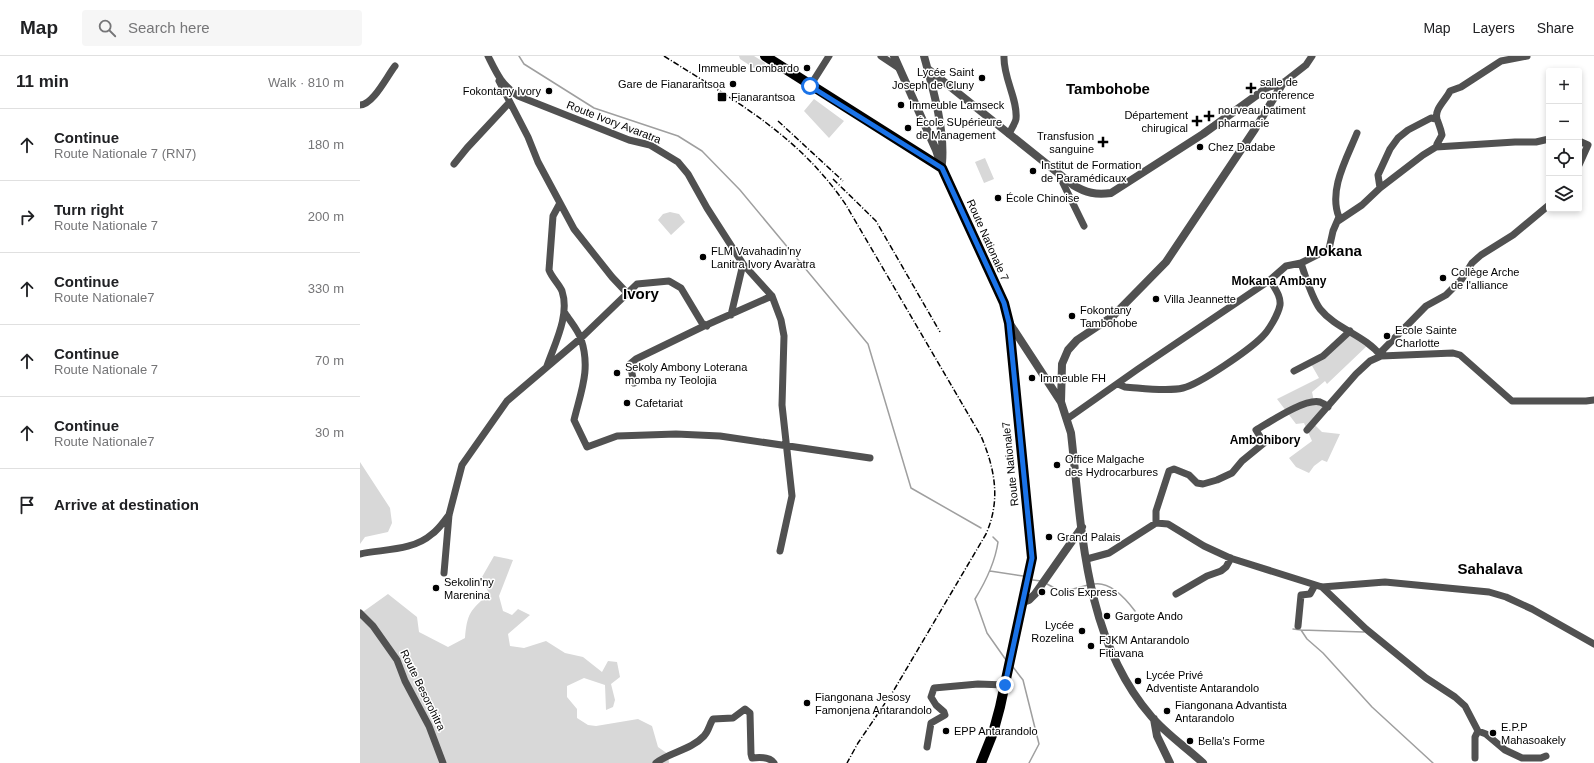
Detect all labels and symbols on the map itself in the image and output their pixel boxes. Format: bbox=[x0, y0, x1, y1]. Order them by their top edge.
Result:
place label: Immeuble Lombardo bbox=[698, 62, 799, 74]
marker: Immeuble Lombardo bbox=[802, 63, 812, 73]
place label: Lycée Saint Joseph de Cluny bbox=[892, 66, 974, 91]
marker: Lycée Saint Joseph de Cluny bbox=[977, 73, 987, 83]
place label: salle de conference bbox=[1260, 76, 1314, 101]
route start bbox=[801, 77, 819, 95]
place label: Gare de Fianarantsoa bbox=[618, 78, 726, 90]
marker: Gare de Fianarantsoa bbox=[728, 79, 738, 89]
district label: Tambohobe bbox=[1066, 80, 1150, 97]
marker: salle de conference bbox=[1245, 82, 1257, 94]
place label: Fokontany Ivory bbox=[463, 85, 541, 97]
marker: Fokontany Ivory bbox=[544, 86, 554, 96]
marker: Fianarantsoa bbox=[716, 91, 728, 103]
place label: Fianarantsoa bbox=[731, 91, 796, 103]
street label: Route Ivory Avaratra bbox=[565, 98, 664, 146]
place label: Immeuble Lamseck bbox=[909, 99, 1005, 111]
marker: Immeuble Lamseck bbox=[896, 100, 906, 110]
place label: nouveau batiment pharmacie bbox=[1218, 104, 1305, 129]
place label: Département chirugical bbox=[1124, 109, 1188, 134]
marker: nouveau batiment pharmacie bbox=[1203, 110, 1215, 122]
marker: Département chirugical bbox=[1191, 115, 1203, 127]
place label: École SUpérieure de Management bbox=[916, 116, 1002, 141]
marker: École SUpérieure de Management bbox=[903, 123, 913, 133]
place label: Transfusion sanguine bbox=[1037, 130, 1094, 155]
marker: Transfusion sanguine bbox=[1097, 136, 1109, 148]
place label: Chez Dadabe bbox=[1208, 141, 1275, 153]
marker: Chez Dadabe bbox=[1195, 142, 1205, 152]
place label: Institut de Formation de Paramédicaux bbox=[1041, 159, 1141, 184]
marker: Institut de Formation de Paramédicaux bbox=[1028, 166, 1038, 176]
place label: École Chinoise bbox=[1006, 192, 1079, 204]
marker: École Chinoise bbox=[993, 193, 1003, 203]
street label: Route Nationale 7 bbox=[965, 197, 1011, 283]
district label: Mokana bbox=[1306, 242, 1363, 259]
place label: FLM Vavahadin'ny Lanitra Ivory Avaratra bbox=[711, 245, 816, 270]
marker: FLM Vavahadin'ny Lanitra Ivory Avaratra bbox=[698, 252, 708, 262]
place label: Collège Arche de l'alliance bbox=[1451, 266, 1520, 291]
marker: Collège Arche de l'alliance bbox=[1438, 273, 1448, 283]
district label: Mokana Ambany bbox=[1232, 274, 1327, 288]
district label: Ivory bbox=[623, 285, 660, 302]
place label: Villa Jeannette bbox=[1164, 293, 1236, 305]
marker: Villa Jeannette bbox=[1151, 294, 1161, 304]
place label: Fokontany Tambohobe bbox=[1080, 304, 1138, 329]
marker: Fokontany Tambohobe bbox=[1067, 311, 1077, 321]
place label: Ecole Sainte Charlotte bbox=[1395, 324, 1457, 349]
marker: Ecole Sainte Charlotte bbox=[1382, 331, 1392, 341]
place label: Sekoly Ambony Loterana momba ny Teolojia bbox=[625, 361, 748, 386]
marker: Sekoly Ambony Loterana momba ny Teolojia bbox=[612, 368, 622, 378]
place label: Immeuble FH bbox=[1040, 372, 1106, 384]
marker: Immeuble FH bbox=[1027, 373, 1037, 383]
place label: Cafetariat bbox=[635, 397, 683, 409]
marker: Cafetariat bbox=[622, 398, 632, 408]
street label: Route Nationale7 bbox=[1000, 421, 1020, 507]
district label: Ambohibory bbox=[1230, 433, 1301, 447]
place label: Office Malgache des Hydrocarbures bbox=[1065, 453, 1158, 478]
marker: Office Malgache des Hydrocarbures bbox=[1052, 460, 1062, 470]
place label: Grand Palais bbox=[1057, 531, 1121, 543]
marker: Grand Palais bbox=[1044, 532, 1054, 542]
district label: Sahalava bbox=[1457, 560, 1523, 577]
place label: Sekolin'ny Marenina bbox=[444, 576, 494, 601]
marker: Sekolin'ny Marenina bbox=[431, 583, 441, 593]
place label: Colis Express bbox=[1050, 586, 1118, 598]
marker: Colis Express bbox=[1037, 587, 1047, 597]
place label: Gargote Ando bbox=[1115, 610, 1183, 622]
marker: Gargote Ando bbox=[1102, 611, 1112, 621]
place label: Lycée Rozelina bbox=[1031, 619, 1075, 644]
marker: Lycée Rozelina bbox=[1077, 626, 1087, 636]
place label: FJKM Antarandolo Fitiavana bbox=[1099, 634, 1190, 659]
marker: FJKM Antarandolo Fitiavana bbox=[1086, 641, 1096, 651]
street label: Route Besorohitra bbox=[398, 648, 448, 733]
place label: Lycée Privé Adventiste Antarandolo bbox=[1146, 669, 1259, 694]
route end bbox=[996, 676, 1014, 694]
marker: Lycée Privé Adventiste Antarandolo bbox=[1133, 676, 1143, 686]
place label: Fiangonana Jesosy Famonjena Antarandolo bbox=[815, 691, 932, 716]
marker: Fiangonana Jesosy Famonjena Antarandolo bbox=[802, 698, 812, 708]
place label: Fiangonana Advantista Antarandolo bbox=[1175, 699, 1288, 724]
marker: Fiangonana Advantista Antarandolo bbox=[1162, 706, 1172, 716]
place label: E.P.P Mahasoakely bbox=[1501, 721, 1566, 746]
place label: EPP Antarandolo bbox=[954, 725, 1038, 737]
marker: EPP Antarandolo bbox=[941, 726, 951, 736]
marker: E.P.P Mahasoakely bbox=[1488, 728, 1498, 738]
place label: Bella's Forme bbox=[1198, 735, 1265, 747]
marker: Bella's Forme bbox=[1185, 736, 1195, 746]

